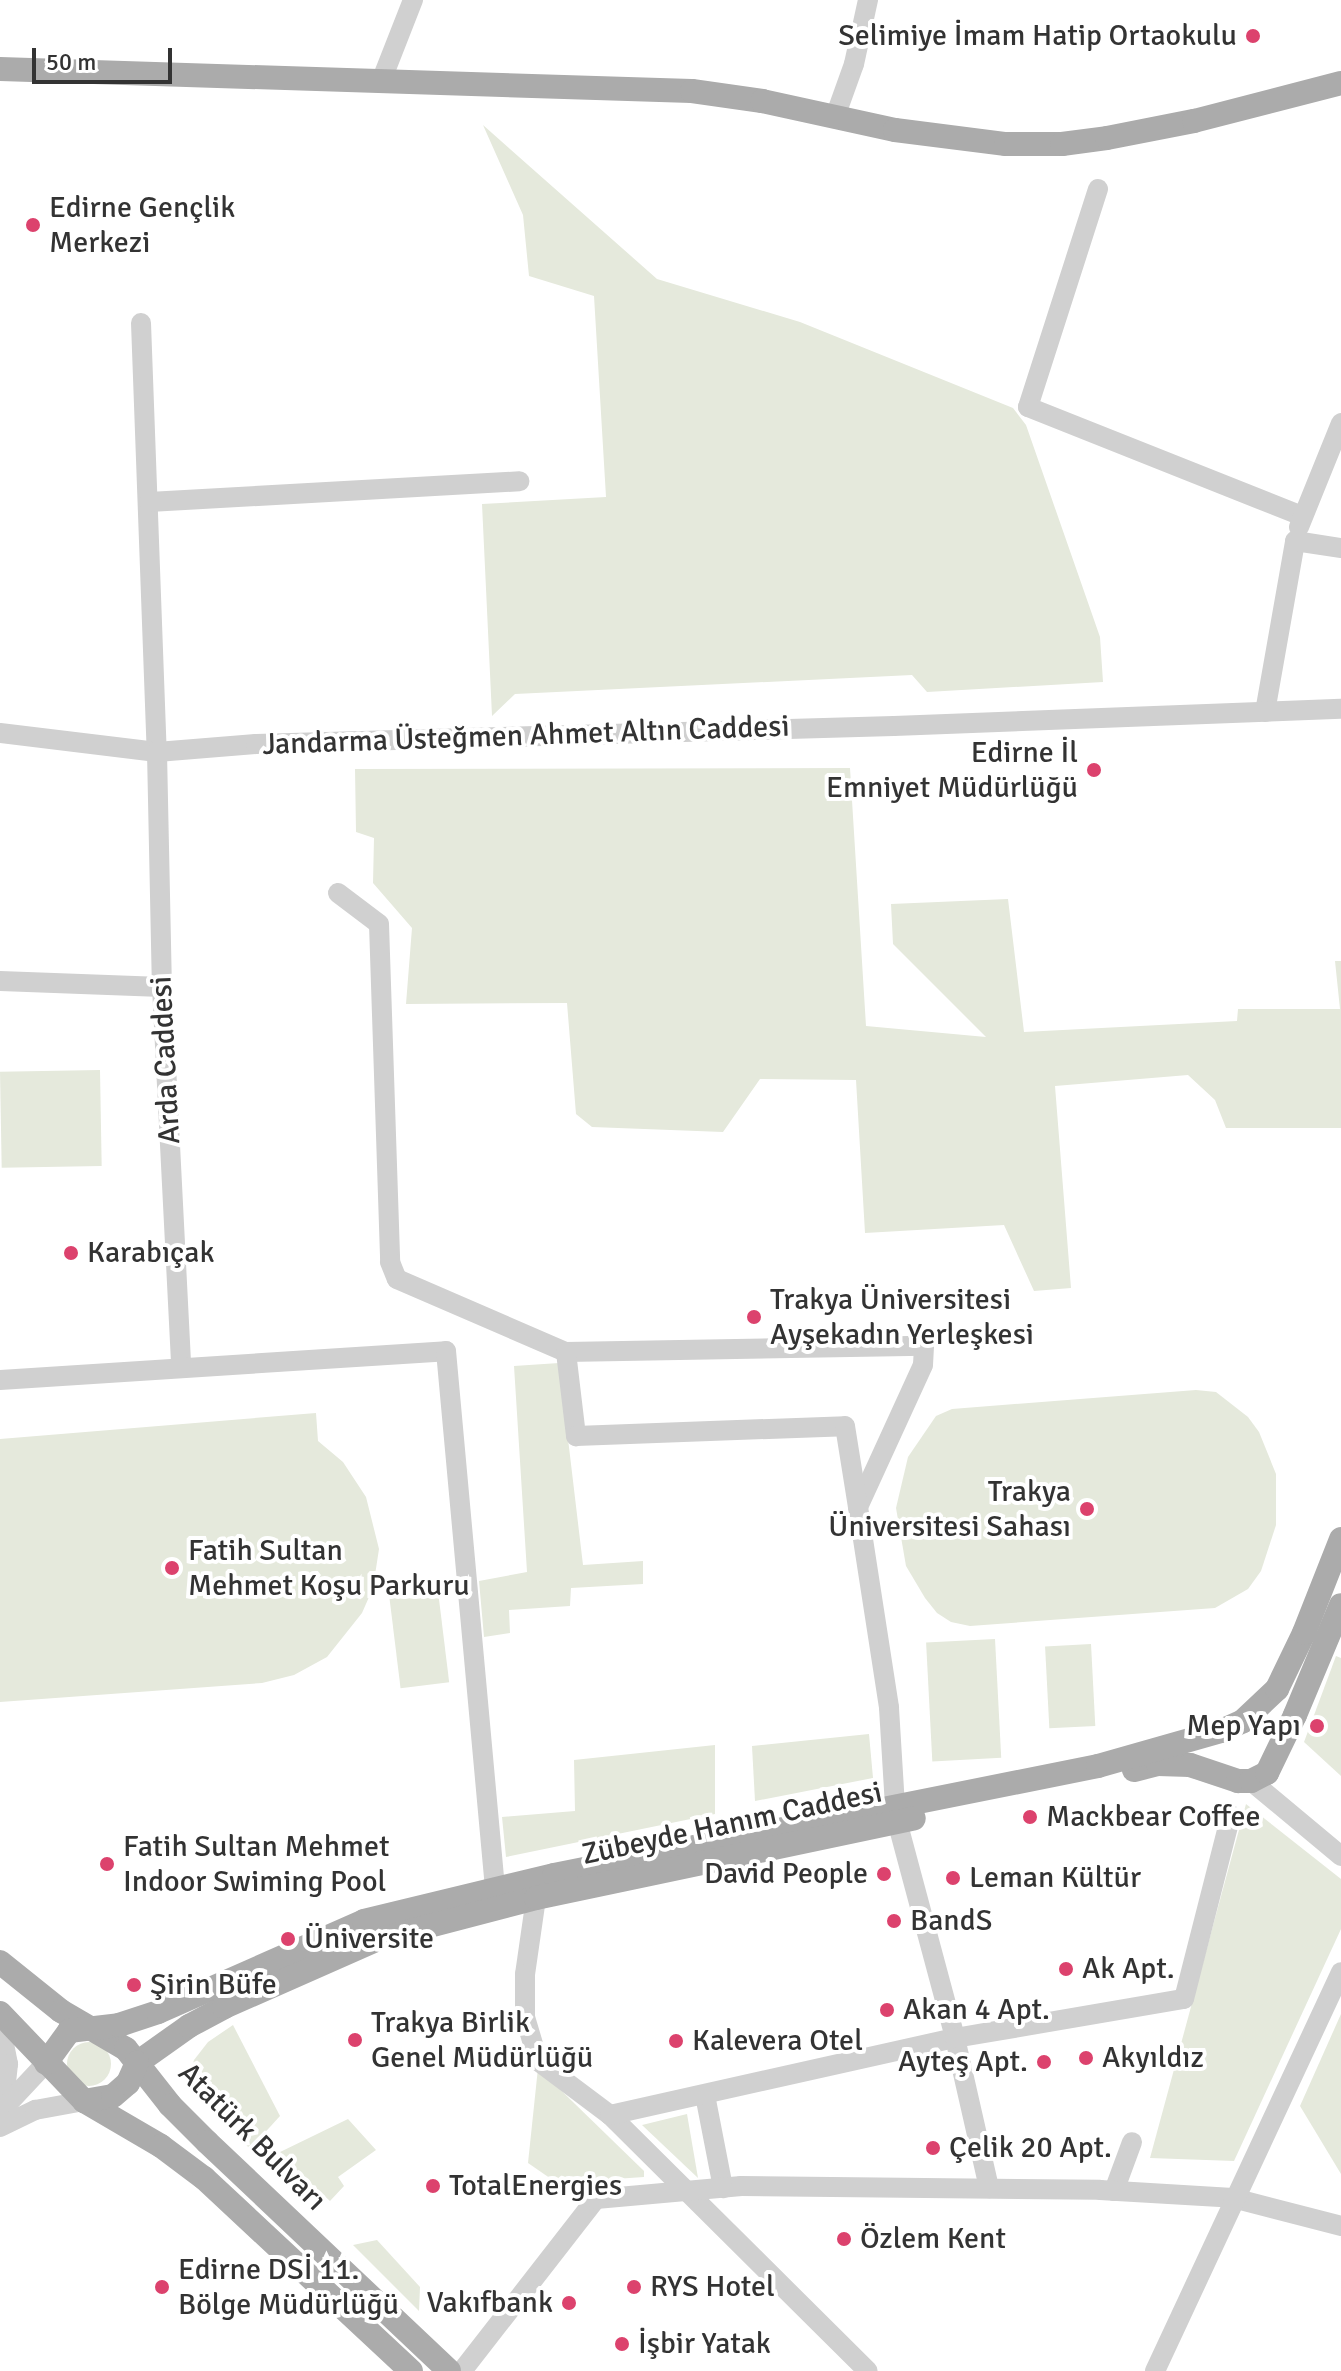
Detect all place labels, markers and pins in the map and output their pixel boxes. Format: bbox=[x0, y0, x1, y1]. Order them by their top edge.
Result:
place label: Selimiye İmam Hatip Ortaokulu bbox=[838, 18, 1237, 54]
marker: Selimiye İmam Hatip Ortaokulu bbox=[1244, 27, 1262, 45]
place label: Edirne Gençlik Merkezi bbox=[49, 190, 235, 260]
marker: Edirne Gençlik Merkezi bbox=[24, 216, 42, 234]
place label: Edirne İl Emniyet Müdürlüğü bbox=[826, 735, 1078, 806]
marker: Edirne İl Emniyet Müdürlüğü bbox=[1085, 761, 1103, 779]
place label: Karabıçak bbox=[87, 1235, 214, 1271]
marker: Karabıçak bbox=[62, 1244, 80, 1262]
place label: Trakya Üniversitesi Ayşekadın Yerleşkesi bbox=[770, 1282, 1034, 1352]
marker: Trakya Üniversitesi Ayşekadın Yerleşkesi bbox=[745, 1308, 763, 1326]
place label: Trakya Üniversitesi Sahası bbox=[828, 1474, 1071, 1544]
marker: Trakya Üniversitesi Sahası bbox=[1078, 1500, 1096, 1518]
place label: Fatih Sultan Mehmet Koşu Parkuru bbox=[188, 1533, 470, 1604]
marker: Fatih Sultan Mehmet Koşu Parkuru bbox=[163, 1559, 181, 1577]
place label: Mep Yapı bbox=[1186, 1708, 1301, 1744]
marker: Mep Yapı bbox=[1308, 1717, 1326, 1735]
place label: Mackbear Coffee bbox=[1046, 1799, 1260, 1835]
marker: Mackbear Coffee bbox=[1021, 1808, 1039, 1826]
place label: Fatih Sultan Mehmet Indoor Swiming Pool bbox=[123, 1829, 389, 1900]
marker: Fatih Sultan Mehmet Indoor Swiming Pool bbox=[98, 1855, 116, 1873]
place label: David People bbox=[704, 1856, 868, 1892]
place label: Leman Kültür bbox=[969, 1860, 1141, 1896]
marker: David People bbox=[875, 1865, 893, 1883]
marker: Leman Kültür bbox=[944, 1869, 962, 1887]
place label: BandS bbox=[910, 1903, 992, 1939]
marker: BandS bbox=[885, 1912, 903, 1930]
place label: Üniversite bbox=[304, 1921, 434, 1957]
marker: Üniversite bbox=[279, 1930, 297, 1948]
place label: Ak Apt. bbox=[1082, 1951, 1175, 1987]
marker: Ak Apt. bbox=[1057, 1960, 1075, 1978]
place label: Şirin Büfe bbox=[150, 1967, 277, 2003]
marker: Şirin Büfe bbox=[125, 1976, 143, 1994]
place label: Akan 4 Apt. bbox=[903, 1992, 1050, 2028]
marker: Akan 4 Apt. bbox=[878, 2001, 896, 2019]
place label: Trakya Birlik Genel Müdürlüğü bbox=[371, 2005, 593, 2076]
place label: Kalevera Otel bbox=[692, 2023, 863, 2059]
marker: Trakya Birlik Genel Müdürlüğü bbox=[346, 2031, 364, 2049]
marker: Kalevera Otel bbox=[667, 2032, 685, 2050]
place label: Akyıldız bbox=[1102, 2040, 1204, 2076]
place label: Ayteş Apt. bbox=[898, 2044, 1028, 2080]
marker: Akyıldız bbox=[1077, 2049, 1095, 2067]
marker: Ayteş Apt. bbox=[1035, 2053, 1053, 2071]
place label: Çelik 20 Apt. bbox=[949, 2130, 1112, 2166]
marker: Çelik 20 Apt. bbox=[924, 2139, 942, 2157]
place label: TotalEnergies bbox=[449, 2168, 622, 2204]
marker: TotalEnergies bbox=[424, 2177, 442, 2195]
place label: Özlem Kent bbox=[860, 2221, 1006, 2257]
marker: Özlem Kent bbox=[835, 2230, 853, 2248]
place label: Edirne DSİ 11. Bölge Müdürlüğü bbox=[178, 2252, 399, 2322]
place label: RYS Hotel bbox=[650, 2269, 775, 2305]
marker: Edirne DSİ 11. Bölge Müdürlüğü bbox=[153, 2278, 171, 2296]
marker: RYS Hotel bbox=[625, 2278, 643, 2296]
place label: Vakıfbank bbox=[426, 2285, 553, 2321]
marker: Vakıfbank bbox=[560, 2294, 578, 2312]
place label: İşbir Yatak bbox=[638, 2326, 771, 2362]
marker: İşbir Yatak bbox=[613, 2335, 631, 2353]

